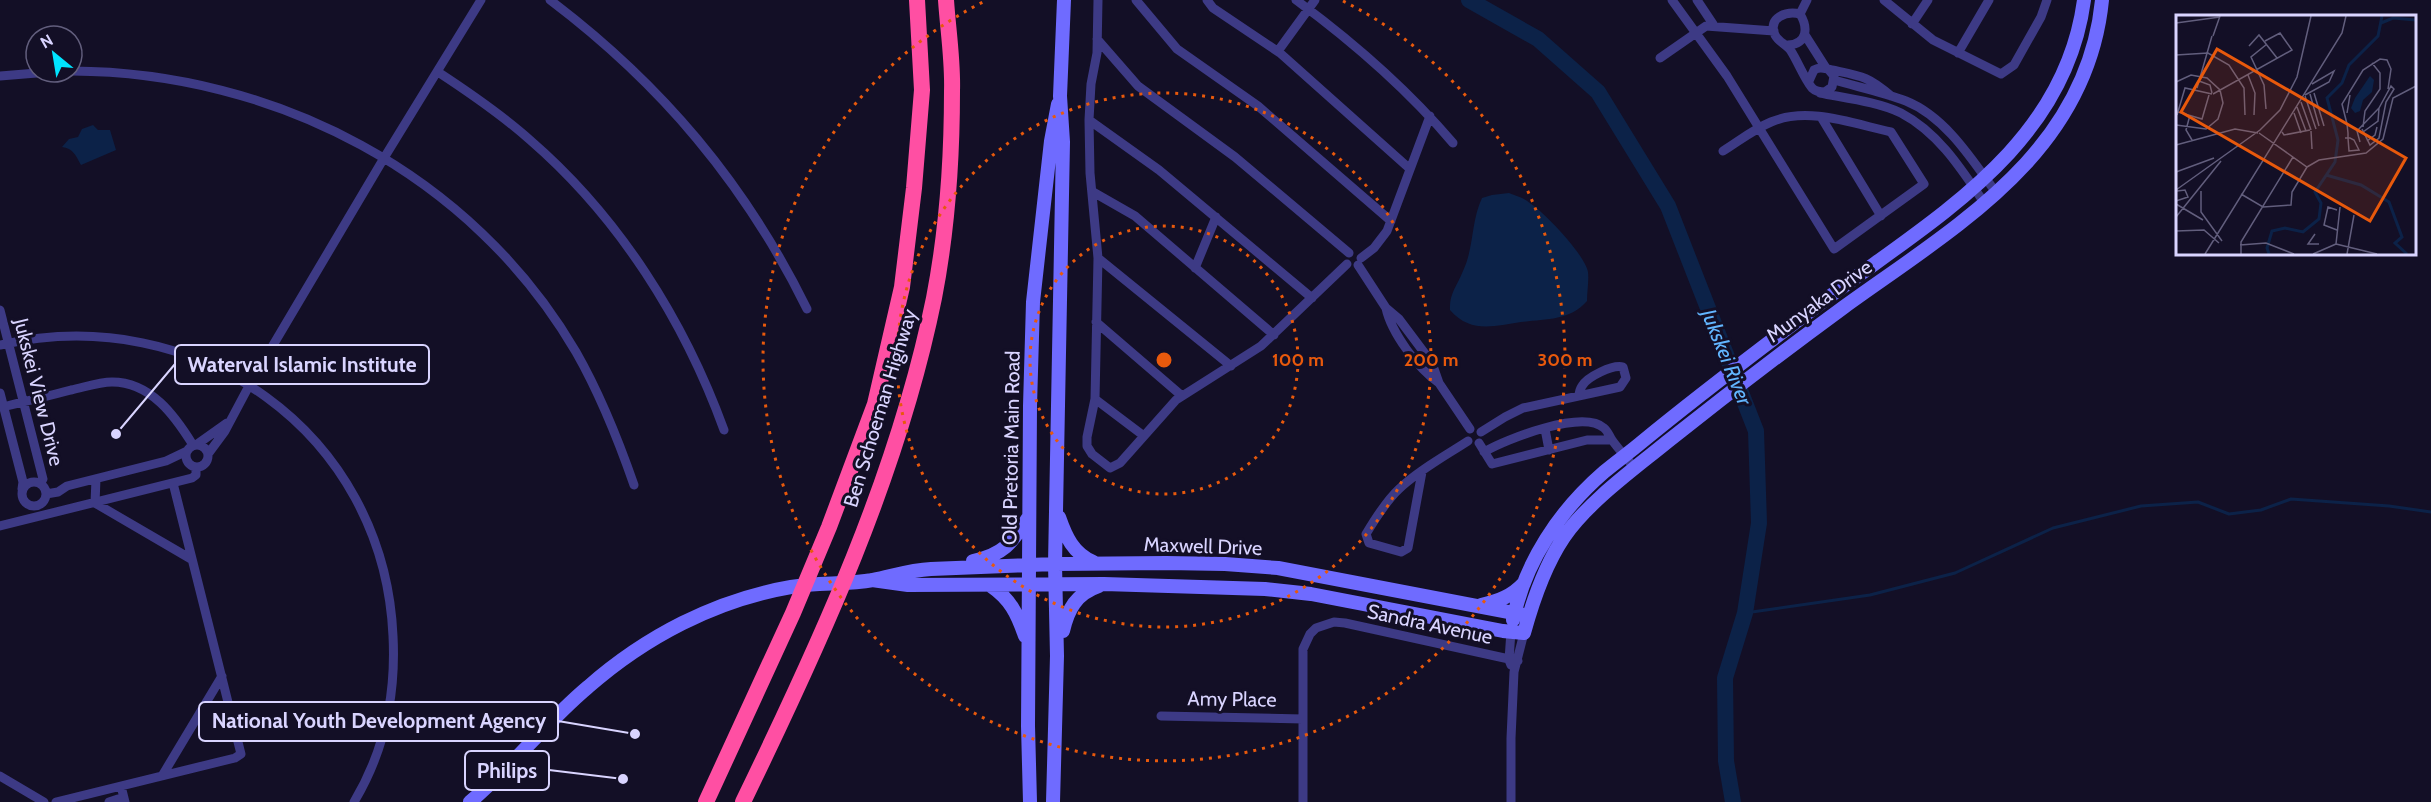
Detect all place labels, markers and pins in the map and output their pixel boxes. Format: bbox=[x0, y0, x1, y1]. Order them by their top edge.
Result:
callout: Waterval Islamic Institute bbox=[175, 345, 429, 384]
centre of rings bbox=[1154, 350, 1174, 370]
callout: National Youth Development Agency bbox=[199, 702, 558, 741]
callout: Philips bbox=[465, 751, 549, 790]

